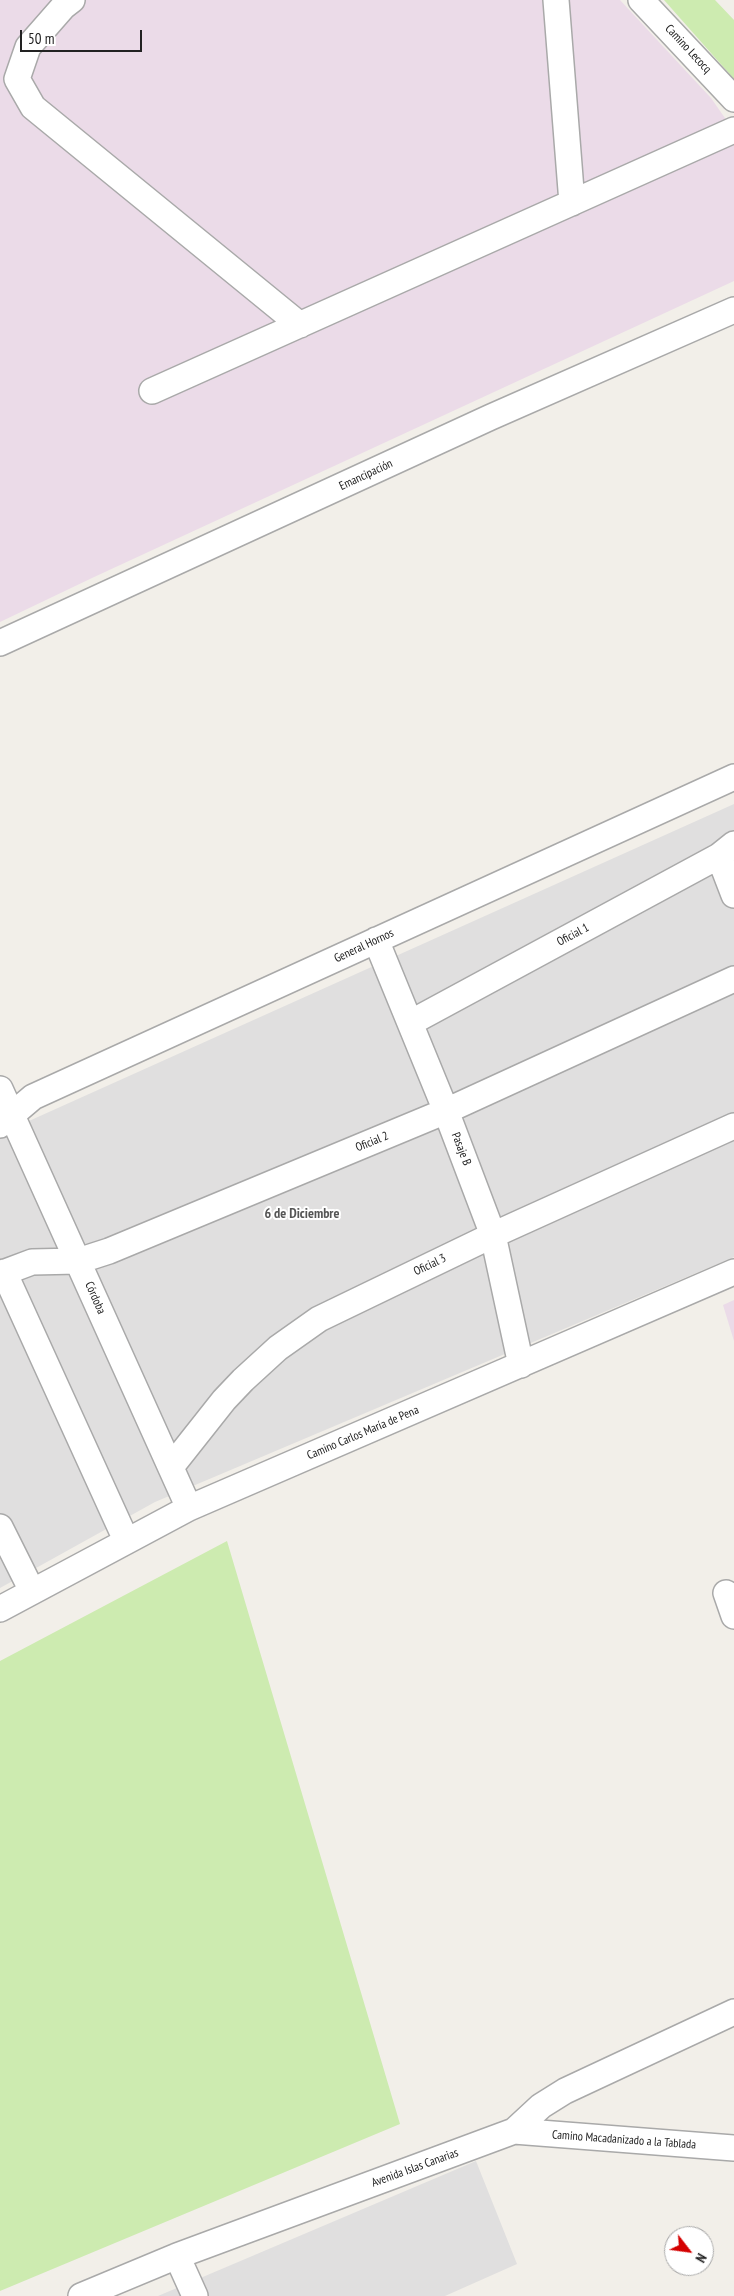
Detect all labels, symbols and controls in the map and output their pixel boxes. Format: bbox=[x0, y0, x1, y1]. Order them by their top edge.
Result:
scale bar bbox=[22, 20, 145, 52]
street label: Camino Lecocq bbox=[662, 22, 714, 76]
text: 50 m bbox=[28, 29, 54, 48]
street label: Emancipación bbox=[337, 456, 395, 494]
street label: Oficial 1 bbox=[555, 921, 591, 949]
street label: General Hornos bbox=[332, 926, 396, 966]
street label: Oficial 2 bbox=[353, 1129, 391, 1155]
street label: Pasaje B bbox=[448, 1130, 474, 1168]
district label: 6 de Diciembre bbox=[265, 1206, 339, 1222]
street label: Oficial 3 bbox=[411, 1251, 449, 1279]
street label: Córdoba bbox=[82, 1280, 108, 1316]
street label: Camino Carlos María de Pena bbox=[305, 1403, 421, 1463]
street label: Camino Macadanizado a la Tablada bbox=[551, 2128, 697, 2152]
street label: Avenida Islas Canarias bbox=[370, 2146, 460, 2190]
north arrow bbox=[664, 2226, 714, 2276]
text: N bbox=[691, 2250, 711, 2266]

